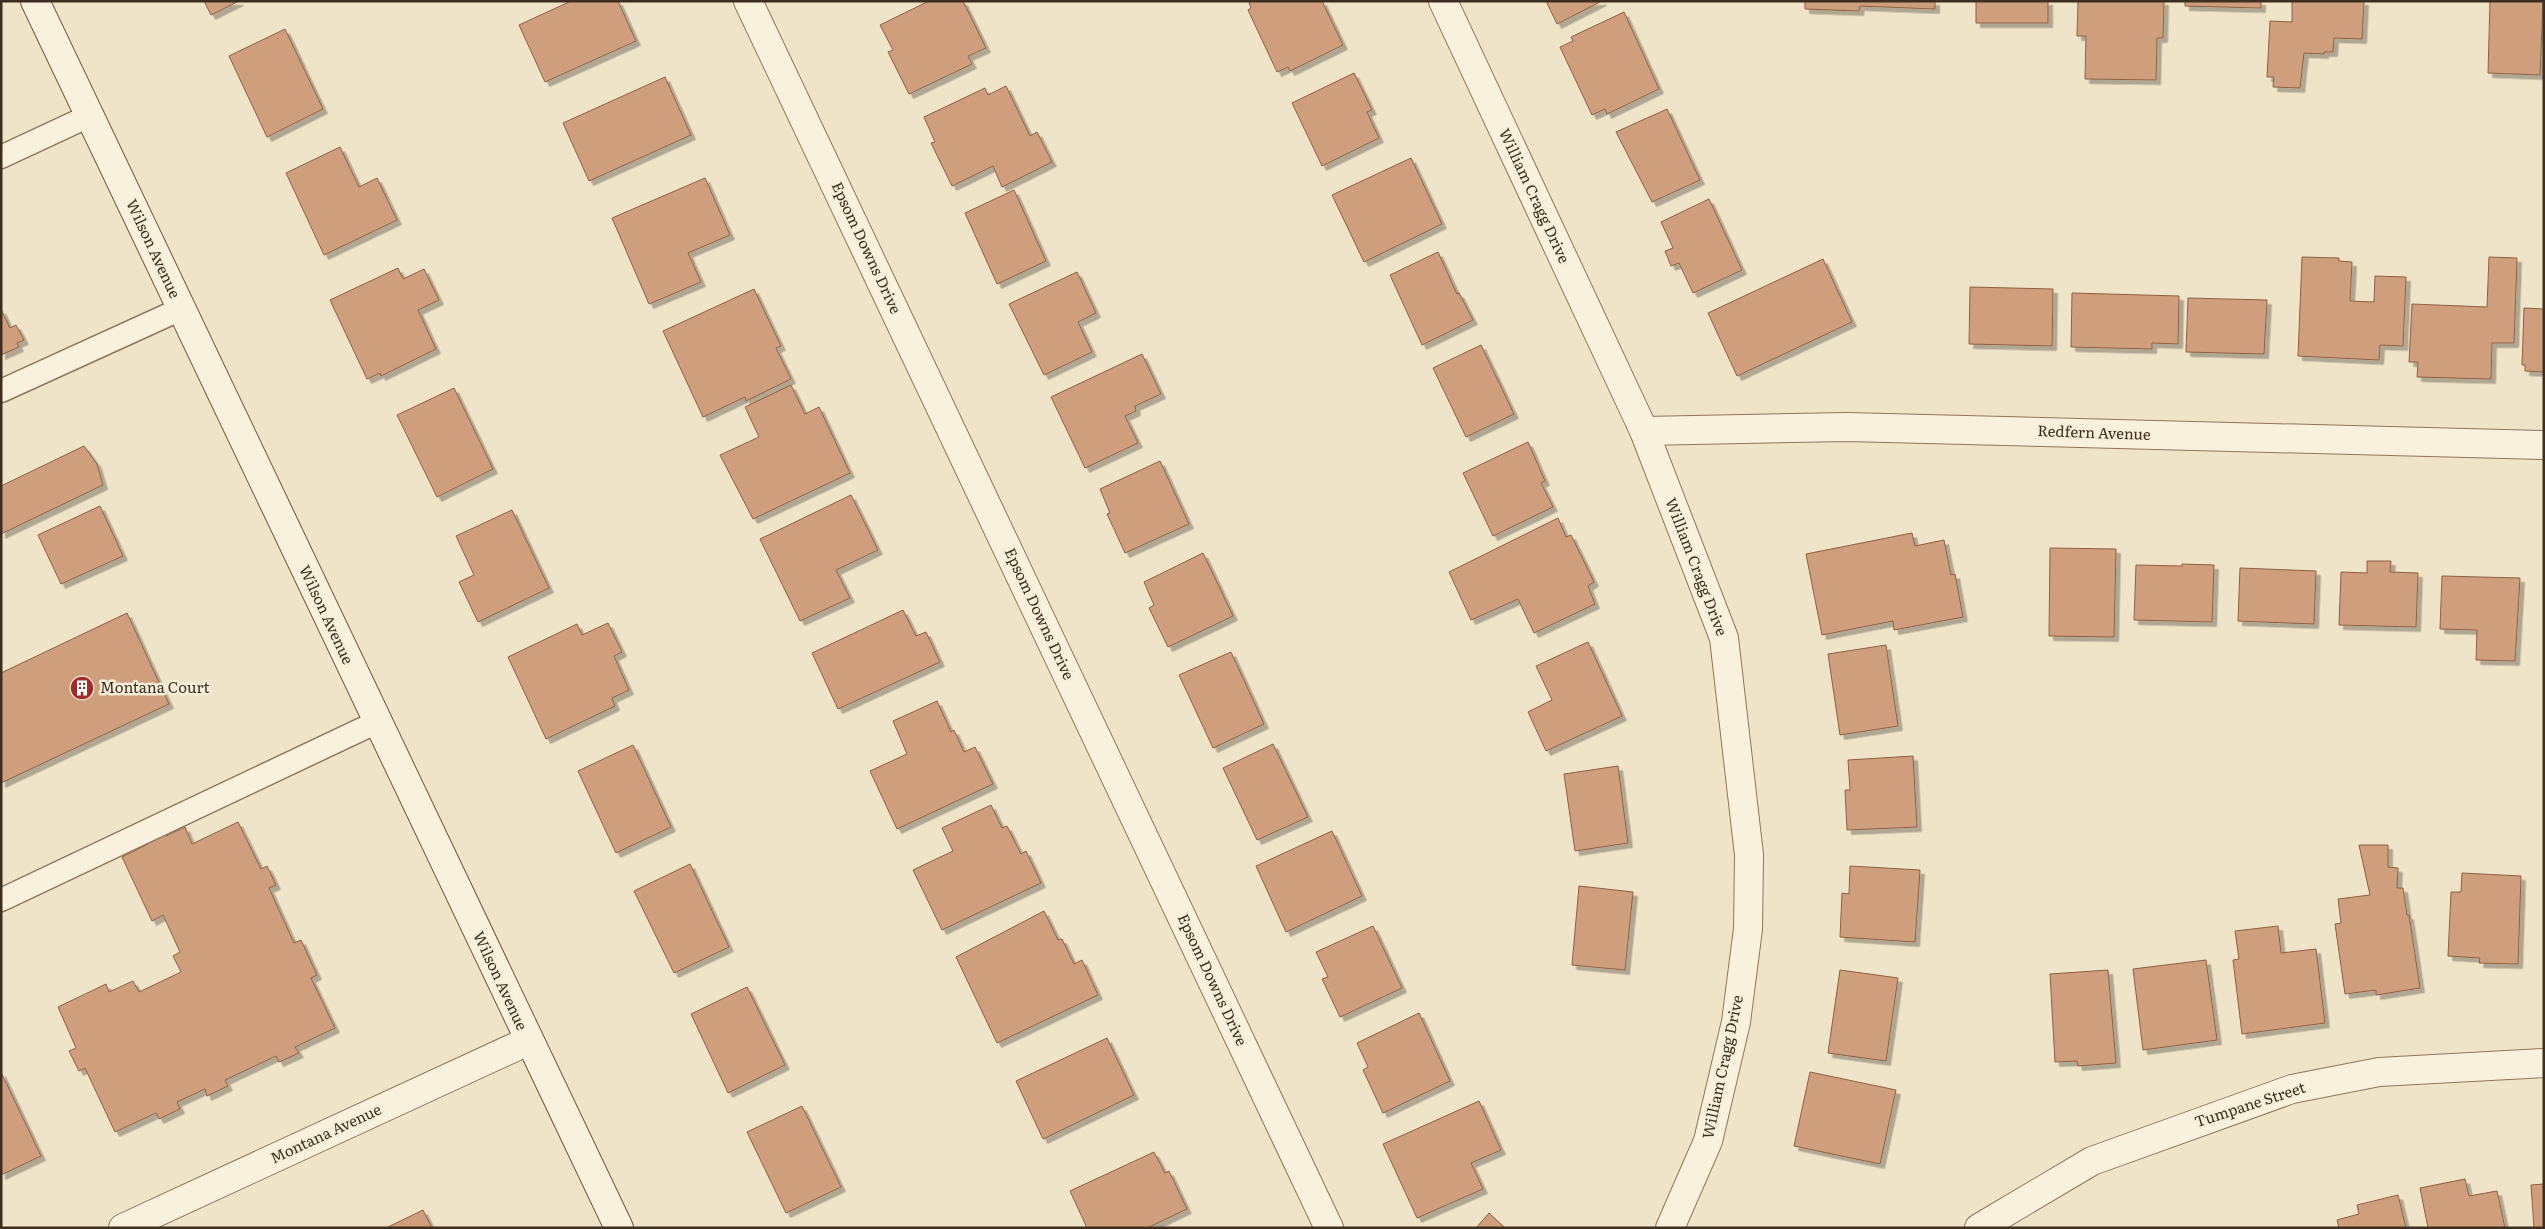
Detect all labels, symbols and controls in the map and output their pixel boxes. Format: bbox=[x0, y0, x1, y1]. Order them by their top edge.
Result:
street label: William Cragg Drive bbox=[1494, 124, 1577, 267]
street label: Epsom Downs Drive bbox=[827, 177, 908, 317]
street label: Wilson Avenue bbox=[121, 195, 188, 302]
street label: Redfern Avenue bbox=[2037, 418, 2151, 445]
street label: William Cragg Drive bbox=[1660, 494, 1734, 639]
street label: Epsom Downs Drive bbox=[1000, 543, 1081, 683]
street label: Wilson Avenue bbox=[294, 561, 361, 668]
building icon: Montana Court bbox=[69, 675, 95, 701]
place label: Montana Court bbox=[100, 675, 210, 698]
street label: Epsom Downs Drive bbox=[1173, 909, 1254, 1049]
street label: Wilson Avenue bbox=[468, 927, 535, 1034]
street label: William Cragg Drive bbox=[1695, 992, 1748, 1141]
street label: Tumpane Street bbox=[2191, 1075, 2308, 1132]
street label: Montana Avenue bbox=[266, 1097, 385, 1169]

